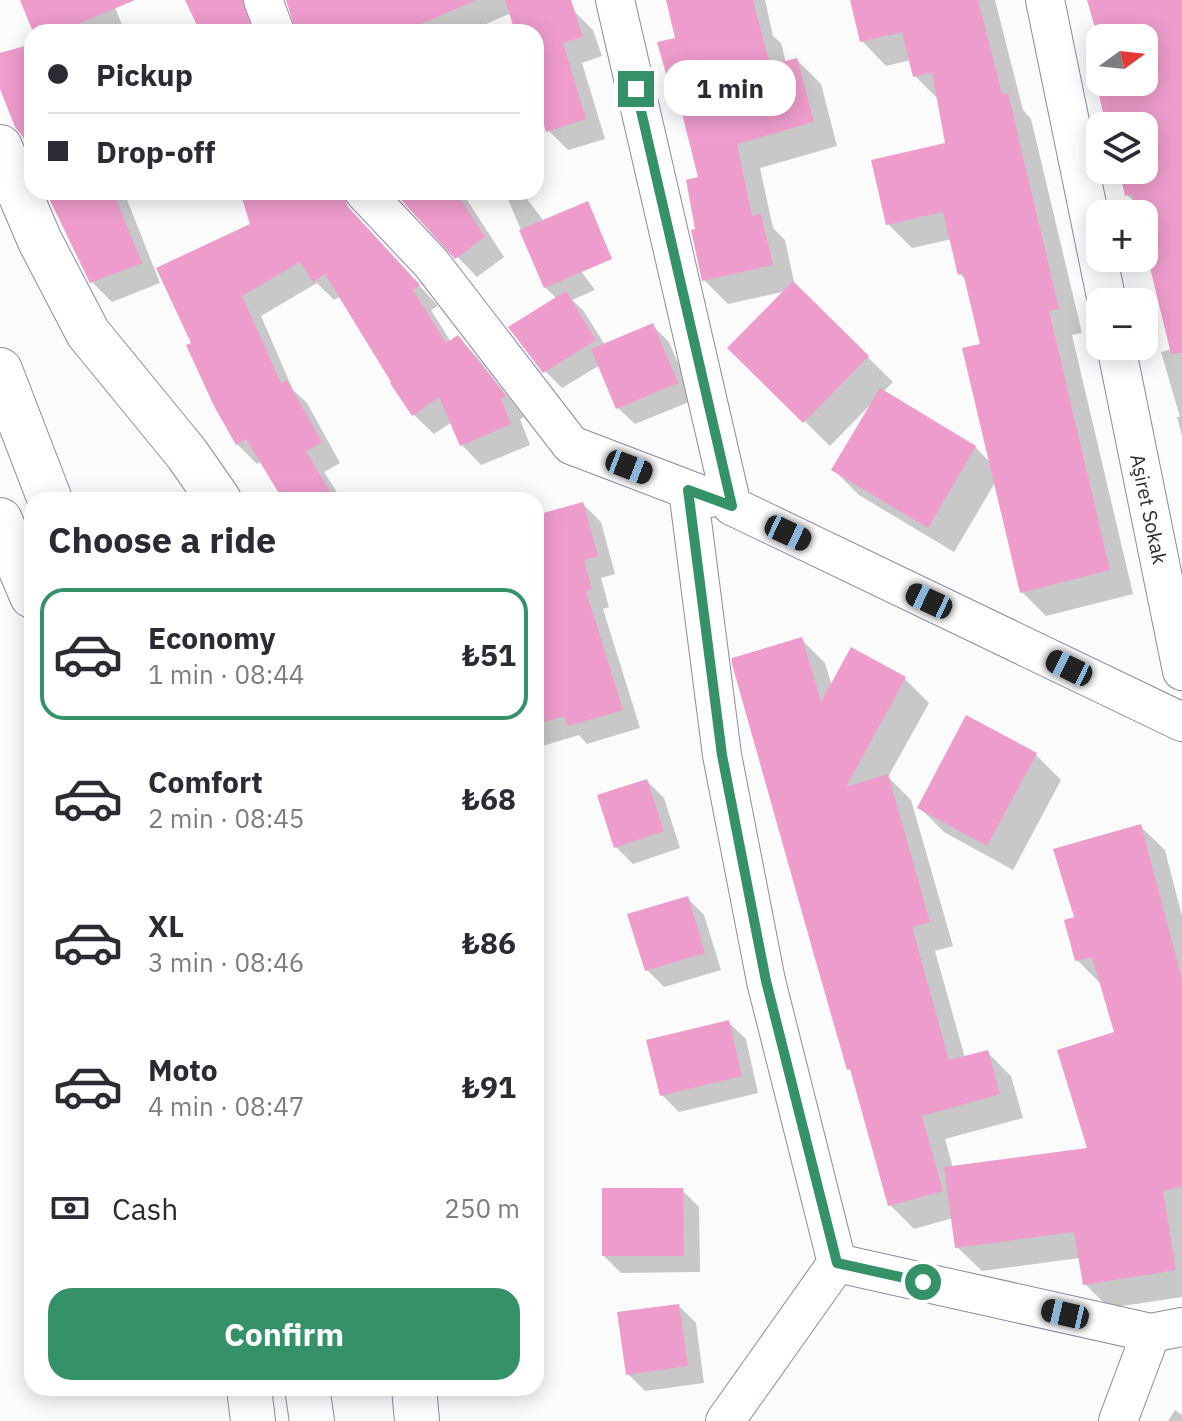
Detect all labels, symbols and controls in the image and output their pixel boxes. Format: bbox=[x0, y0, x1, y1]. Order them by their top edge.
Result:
north arrow bbox=[1086, 24, 1158, 96]
map controls bbox=[1086, 24, 1158, 360]
text: Pickup bbox=[96, 55, 193, 94]
callout: 1 min bbox=[664, 61, 796, 117]
route end bbox=[618, 71, 654, 107]
text: 1 min bbox=[696, 71, 764, 105]
button: layers bbox=[1086, 112, 1158, 184]
text: Drop-off bbox=[96, 132, 215, 171]
button: + bbox=[1086, 200, 1158, 272]
button: − bbox=[1086, 288, 1158, 360]
car bbox=[602, 447, 656, 487]
street label: Aşiret Sokak bbox=[1124, 451, 1174, 567]
car bbox=[761, 512, 815, 554]
text: Choose a ride bbox=[48, 516, 276, 563]
car bbox=[902, 580, 956, 622]
icon: car bbox=[52, 618, 124, 690]
text: Economy bbox=[148, 618, 276, 657]
text: ₺51 bbox=[462, 635, 516, 674]
car bbox=[1042, 647, 1096, 689]
text: 1 min · 08:44 bbox=[148, 657, 304, 691]
icon: car bbox=[52, 762, 124, 834]
text: Comfort bbox=[148, 762, 263, 801]
text: ₺68 bbox=[462, 779, 516, 818]
text: 2 min · 08:45 bbox=[148, 801, 304, 835]
icon: car bbox=[52, 906, 124, 978]
text: XL bbox=[148, 906, 184, 945]
text: ₺86 bbox=[462, 923, 516, 962]
text: 3 min · 08:46 bbox=[148, 945, 304, 979]
icon: car bbox=[52, 1050, 124, 1122]
text: Moto bbox=[148, 1050, 218, 1089]
text: ₺91 bbox=[462, 1067, 516, 1106]
text: 4 min · 08:47 bbox=[148, 1089, 304, 1123]
icon: cash bbox=[48, 1186, 92, 1230]
text: Cash bbox=[112, 1189, 178, 1228]
text: 250 m bbox=[444, 1191, 520, 1225]
route start bbox=[905, 1264, 941, 1300]
button: Confirm bbox=[48, 1288, 520, 1380]
car bbox=[1039, 1297, 1091, 1331]

